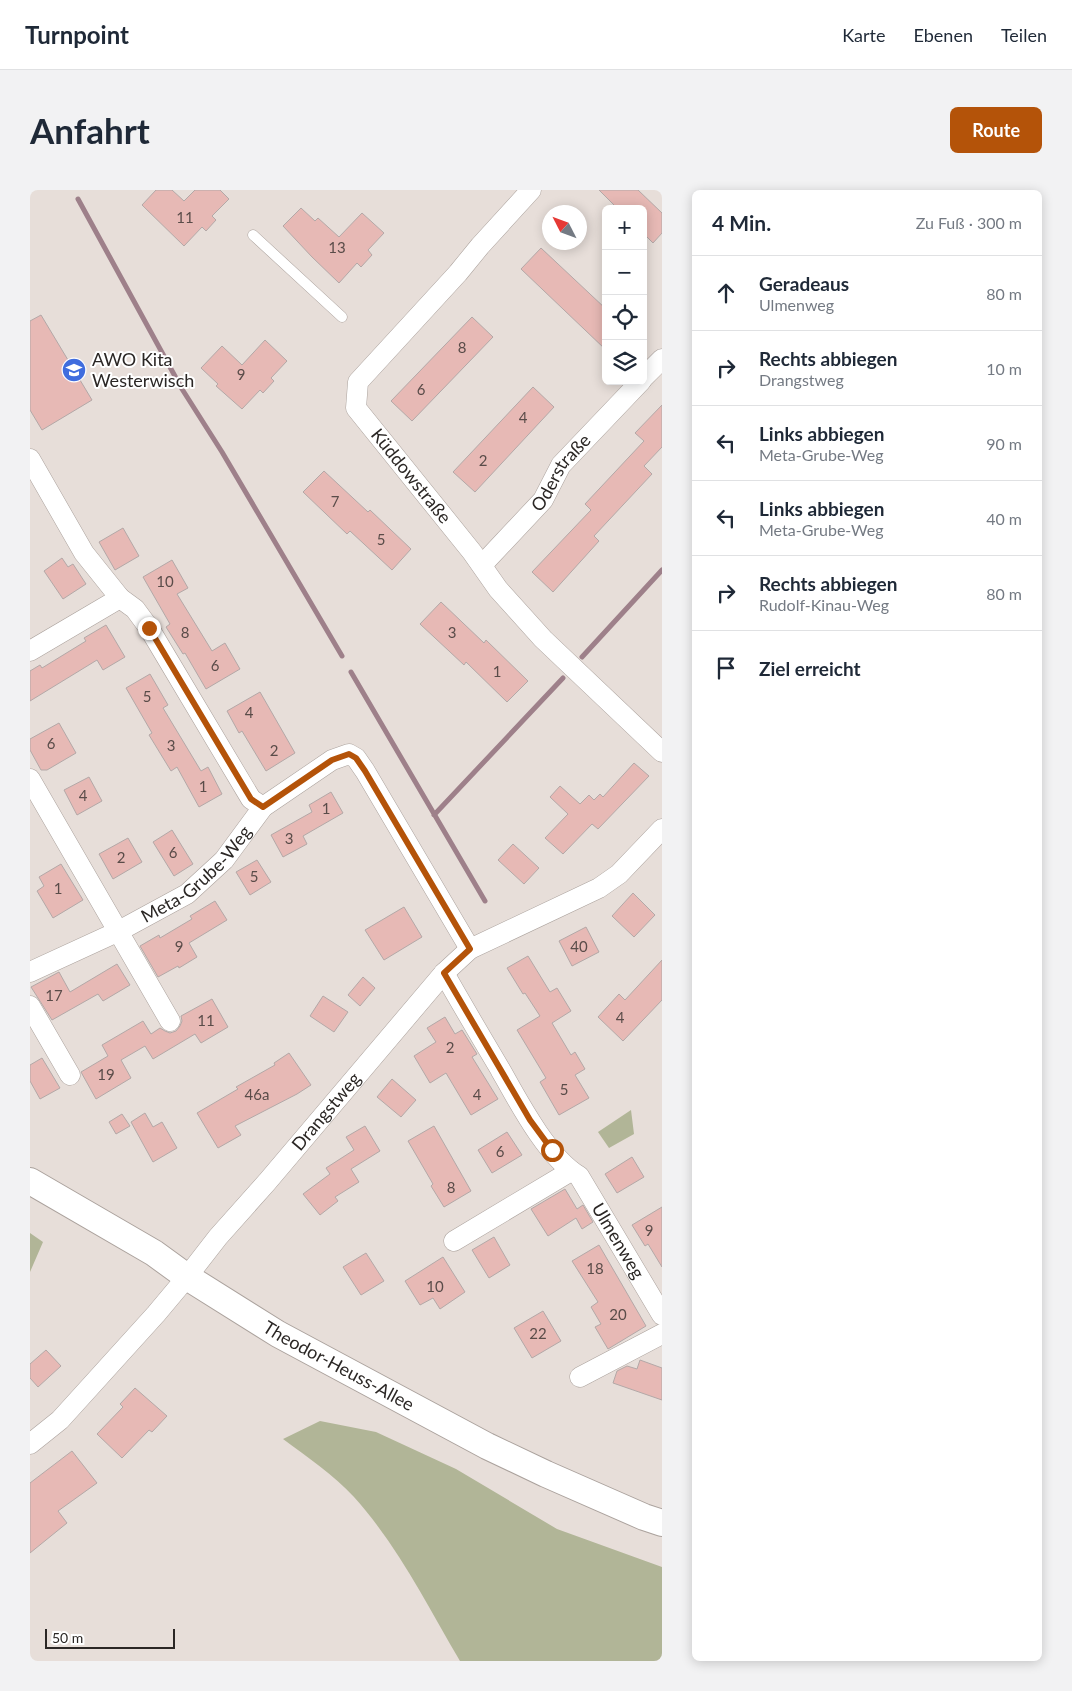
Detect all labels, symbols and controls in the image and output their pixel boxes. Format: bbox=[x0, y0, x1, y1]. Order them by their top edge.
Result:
text: Turnpoint bbox=[25, 20, 129, 49]
text: Karte bbox=[842, 24, 885, 46]
text: Ebenen bbox=[913, 24, 973, 46]
text: Teilen bbox=[1001, 24, 1047, 46]
button: Route bbox=[950, 107, 1042, 153]
text: Anfahrt bbox=[30, 109, 150, 151]
north arrow bbox=[542, 205, 587, 250]
map controls bbox=[602, 205, 647, 385]
button: + bbox=[602, 205, 647, 250]
house number: 11 bbox=[176, 208, 194, 226]
text: 4 Min. bbox=[712, 210, 771, 235]
text: Zu Fuß · 300 m bbox=[916, 213, 1022, 232]
house number: 13 bbox=[328, 238, 346, 256]
button: − bbox=[602, 250, 647, 295]
text: Geradeaus bbox=[759, 272, 849, 295]
icon: ahead bbox=[712, 279, 740, 307]
text: 80 m bbox=[986, 284, 1022, 303]
button: locate bbox=[602, 295, 647, 340]
text: Ulmenweg bbox=[759, 295, 834, 314]
house number: 8 bbox=[458, 338, 466, 356]
button: layers bbox=[602, 340, 647, 385]
text: Rechts abbiegen bbox=[759, 347, 897, 370]
place label: AWO Kita Westerwisch bbox=[92, 348, 194, 391]
icon: right bbox=[712, 354, 740, 382]
school or university icon: AWO Kita Westerwisch bbox=[61, 357, 87, 383]
text: 10 m bbox=[986, 359, 1022, 378]
house number: 9 bbox=[237, 365, 245, 383]
text: Drangstweg bbox=[759, 370, 844, 389]
house number: 6 bbox=[417, 380, 426, 398]
house number: 4 bbox=[519, 408, 528, 426]
text: Links abbiegen bbox=[759, 422, 884, 445]
street label: Küddowstraße bbox=[367, 424, 456, 527]
street label: Oderstraße bbox=[526, 429, 595, 516]
icon: left bbox=[712, 429, 740, 457]
text: 90 m bbox=[986, 434, 1022, 453]
text: Meta-Grube-Weg bbox=[759, 445, 883, 464]
house number: 2 bbox=[479, 451, 487, 469]
house number: 7 bbox=[331, 492, 340, 510]
text: Links abbiegen bbox=[759, 497, 884, 520]
icon: left bbox=[712, 504, 740, 532]
text: 40 m bbox=[986, 509, 1022, 528]
text: Meta-Grube-Weg bbox=[759, 520, 883, 539]
house number: 5 bbox=[377, 530, 385, 548]
house number: 10 bbox=[156, 572, 174, 590]
text: Rechts abbiegen bbox=[759, 572, 897, 595]
icon: right bbox=[712, 579, 740, 607]
text: 80 m bbox=[986, 584, 1022, 603]
text: Rudolf-Kinau-Weg bbox=[759, 595, 889, 614]
route end bbox=[138, 617, 161, 640]
house number: 8 bbox=[181, 623, 189, 641]
house number: 3 bbox=[448, 623, 456, 641]
icon: arrive bbox=[712, 654, 740, 682]
house number: 6 bbox=[211, 656, 220, 674]
text: Ziel erreicht bbox=[759, 657, 861, 680]
house number: 1 bbox=[493, 662, 501, 680]
house number: 5 bbox=[143, 687, 151, 705]
house number: 4 bbox=[245, 703, 254, 721]
house number: 6 bbox=[47, 734, 56, 752]
house number: 3 bbox=[167, 736, 175, 754]
house number: 2 bbox=[270, 741, 278, 759]
house number: 1 bbox=[199, 777, 207, 795]
house number: 4 bbox=[79, 786, 88, 804]
house number: 1 bbox=[322, 799, 330, 817]
street label: Meta-Grube-Weg bbox=[137, 821, 255, 927]
house number: 3 bbox=[285, 829, 293, 847]
house number: 6 bbox=[169, 843, 178, 861]
house number: 2 bbox=[117, 848, 125, 866]
house number: 5 bbox=[250, 867, 258, 885]
house number: 1 bbox=[54, 879, 62, 897]
house number: 9 bbox=[175, 937, 183, 955]
house number: 40 bbox=[570, 937, 588, 955]
house number: 17 bbox=[45, 986, 63, 1004]
house number: 4 bbox=[616, 1008, 625, 1026]
house number: 11 bbox=[197, 1011, 215, 1029]
house number: 2 bbox=[446, 1038, 454, 1056]
house number: 19 bbox=[97, 1065, 115, 1083]
street label: Drangstweg bbox=[286, 1068, 365, 1155]
house number: 5 bbox=[560, 1080, 568, 1098]
house number: 46a bbox=[245, 1085, 269, 1103]
house number: 4 bbox=[473, 1085, 482, 1103]
route start bbox=[541, 1139, 564, 1162]
house number: 6 bbox=[496, 1142, 505, 1160]
house number: 8 bbox=[447, 1178, 455, 1196]
street label: Ulmenweg bbox=[587, 1198, 650, 1282]
house number: 9 bbox=[645, 1221, 653, 1239]
house number: 18 bbox=[586, 1259, 604, 1277]
house number: 10 bbox=[426, 1277, 444, 1295]
house number: 20 bbox=[609, 1305, 627, 1323]
street label: Theodor-Heuss-Allee bbox=[259, 1315, 418, 1415]
house number: 22 bbox=[529, 1324, 547, 1342]
scale bar bbox=[45, 1626, 175, 1649]
text: 50 m bbox=[52, 1629, 83, 1646]

